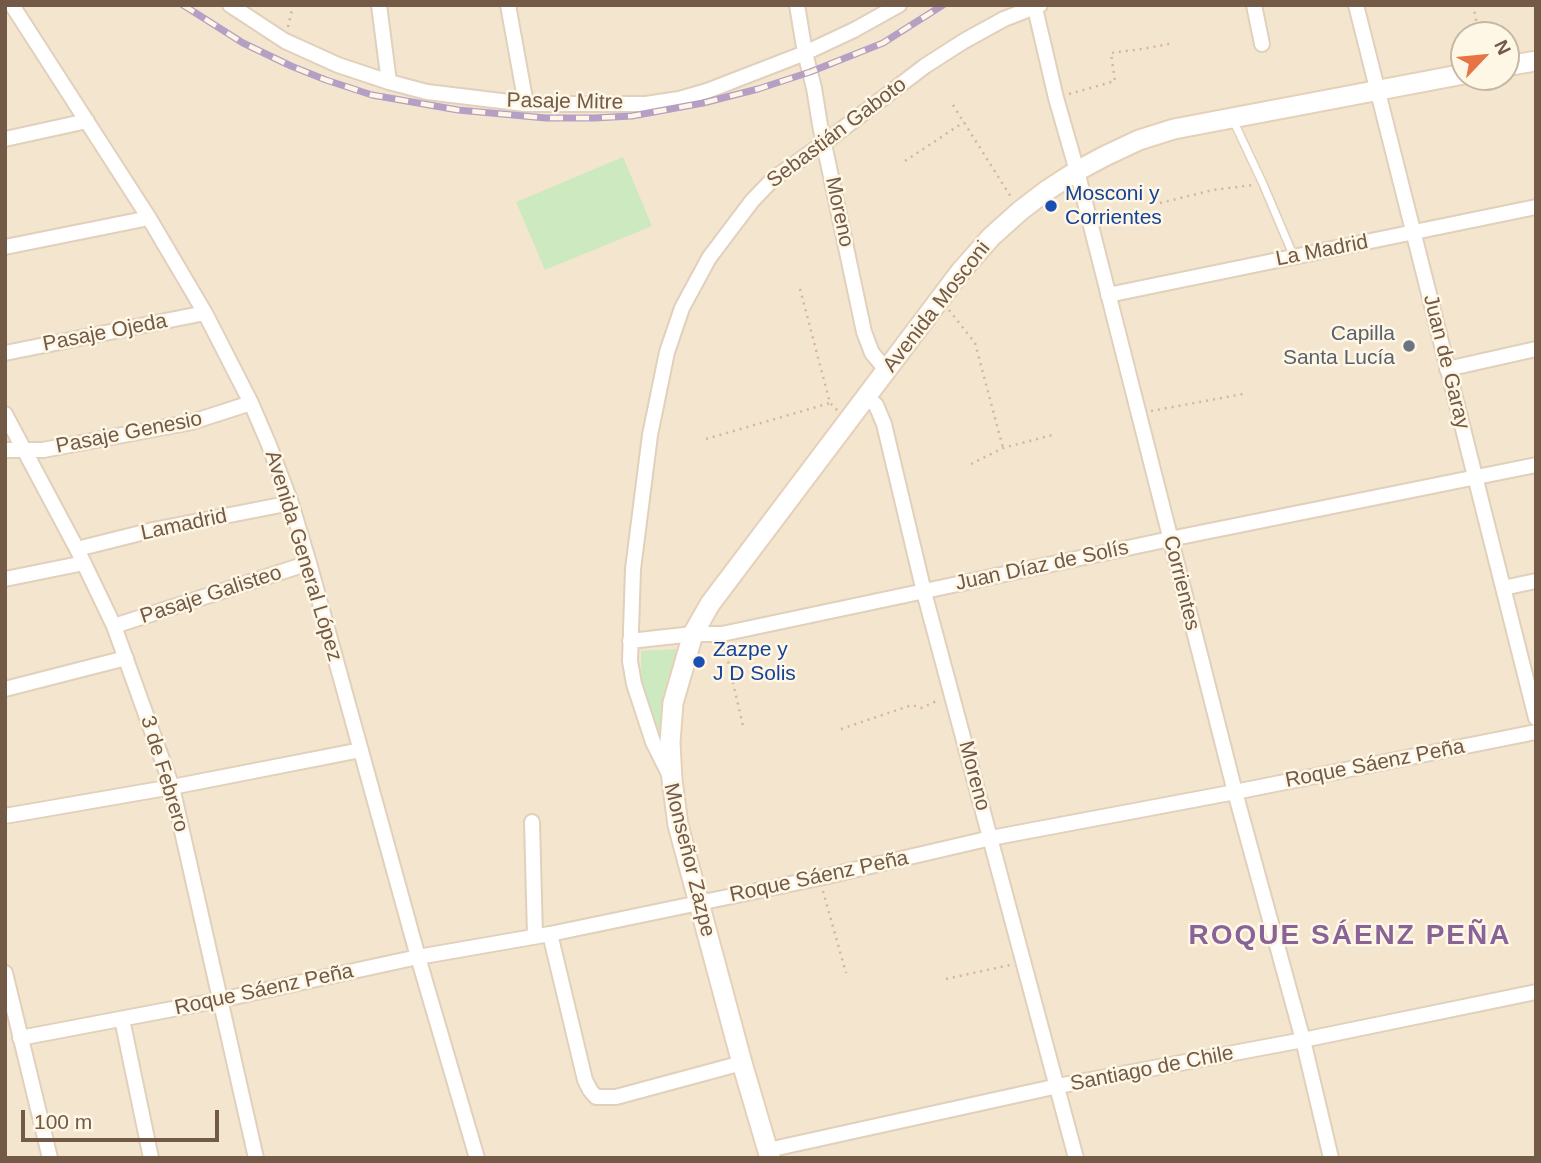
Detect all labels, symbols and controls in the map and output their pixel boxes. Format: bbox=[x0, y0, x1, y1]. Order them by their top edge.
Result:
north arrow bbox=[1450, 21, 1520, 91]
text: N bbox=[1490, 37, 1515, 58]
street label: Sebastián Gaboto bbox=[762, 72, 912, 194]
street label: Pasaje Mitre bbox=[506, 88, 624, 116]
street label: Moreno bbox=[819, 175, 859, 249]
place label: Mosconi y Corrientes bbox=[1065, 181, 1162, 231]
marker: Mosconi y Corrientes bbox=[1043, 198, 1059, 214]
street label: La Madrid bbox=[1274, 230, 1370, 272]
street label: Avenida Mosconi bbox=[878, 236, 996, 378]
street label: Juan de Garay bbox=[1417, 292, 1475, 432]
street label: Pasaje Ojeda bbox=[41, 309, 169, 357]
place label: Capilla Santa Lucía bbox=[1283, 321, 1395, 371]
marker: Capilla Santa Lucía bbox=[1401, 338, 1417, 354]
street label: Pasaje Genesio bbox=[54, 406, 204, 460]
street label: Avenida General López bbox=[259, 448, 347, 664]
street label: Lamadrid bbox=[139, 504, 229, 546]
street label: Corrientes bbox=[1157, 533, 1205, 633]
street label: Juan Díaz de Solís bbox=[953, 535, 1131, 597]
street label: Pasaje Galisteo bbox=[137, 560, 285, 630]
place label: Zazpe y J D Solis bbox=[713, 637, 796, 687]
marker: Zazpe y J D Solis bbox=[691, 654, 707, 670]
street label: 3 de Febrero bbox=[134, 713, 194, 835]
street label: Roque Sáenz Peña bbox=[1283, 734, 1467, 794]
street label: Moreno bbox=[953, 738, 995, 814]
street label: Monseñor Zazpe bbox=[658, 781, 720, 939]
street label: Roque Sáenz Peña bbox=[727, 846, 911, 908]
district label: ROQUE SÁENZ PEÑA bbox=[1191, 919, 1509, 953]
street label: Roque Sáenz Peña bbox=[172, 959, 356, 1021]
street label: Santiago de Chile bbox=[1068, 1041, 1236, 1097]
scale bar bbox=[24, 1096, 222, 1140]
text: 100 m bbox=[34, 1110, 92, 1133]

